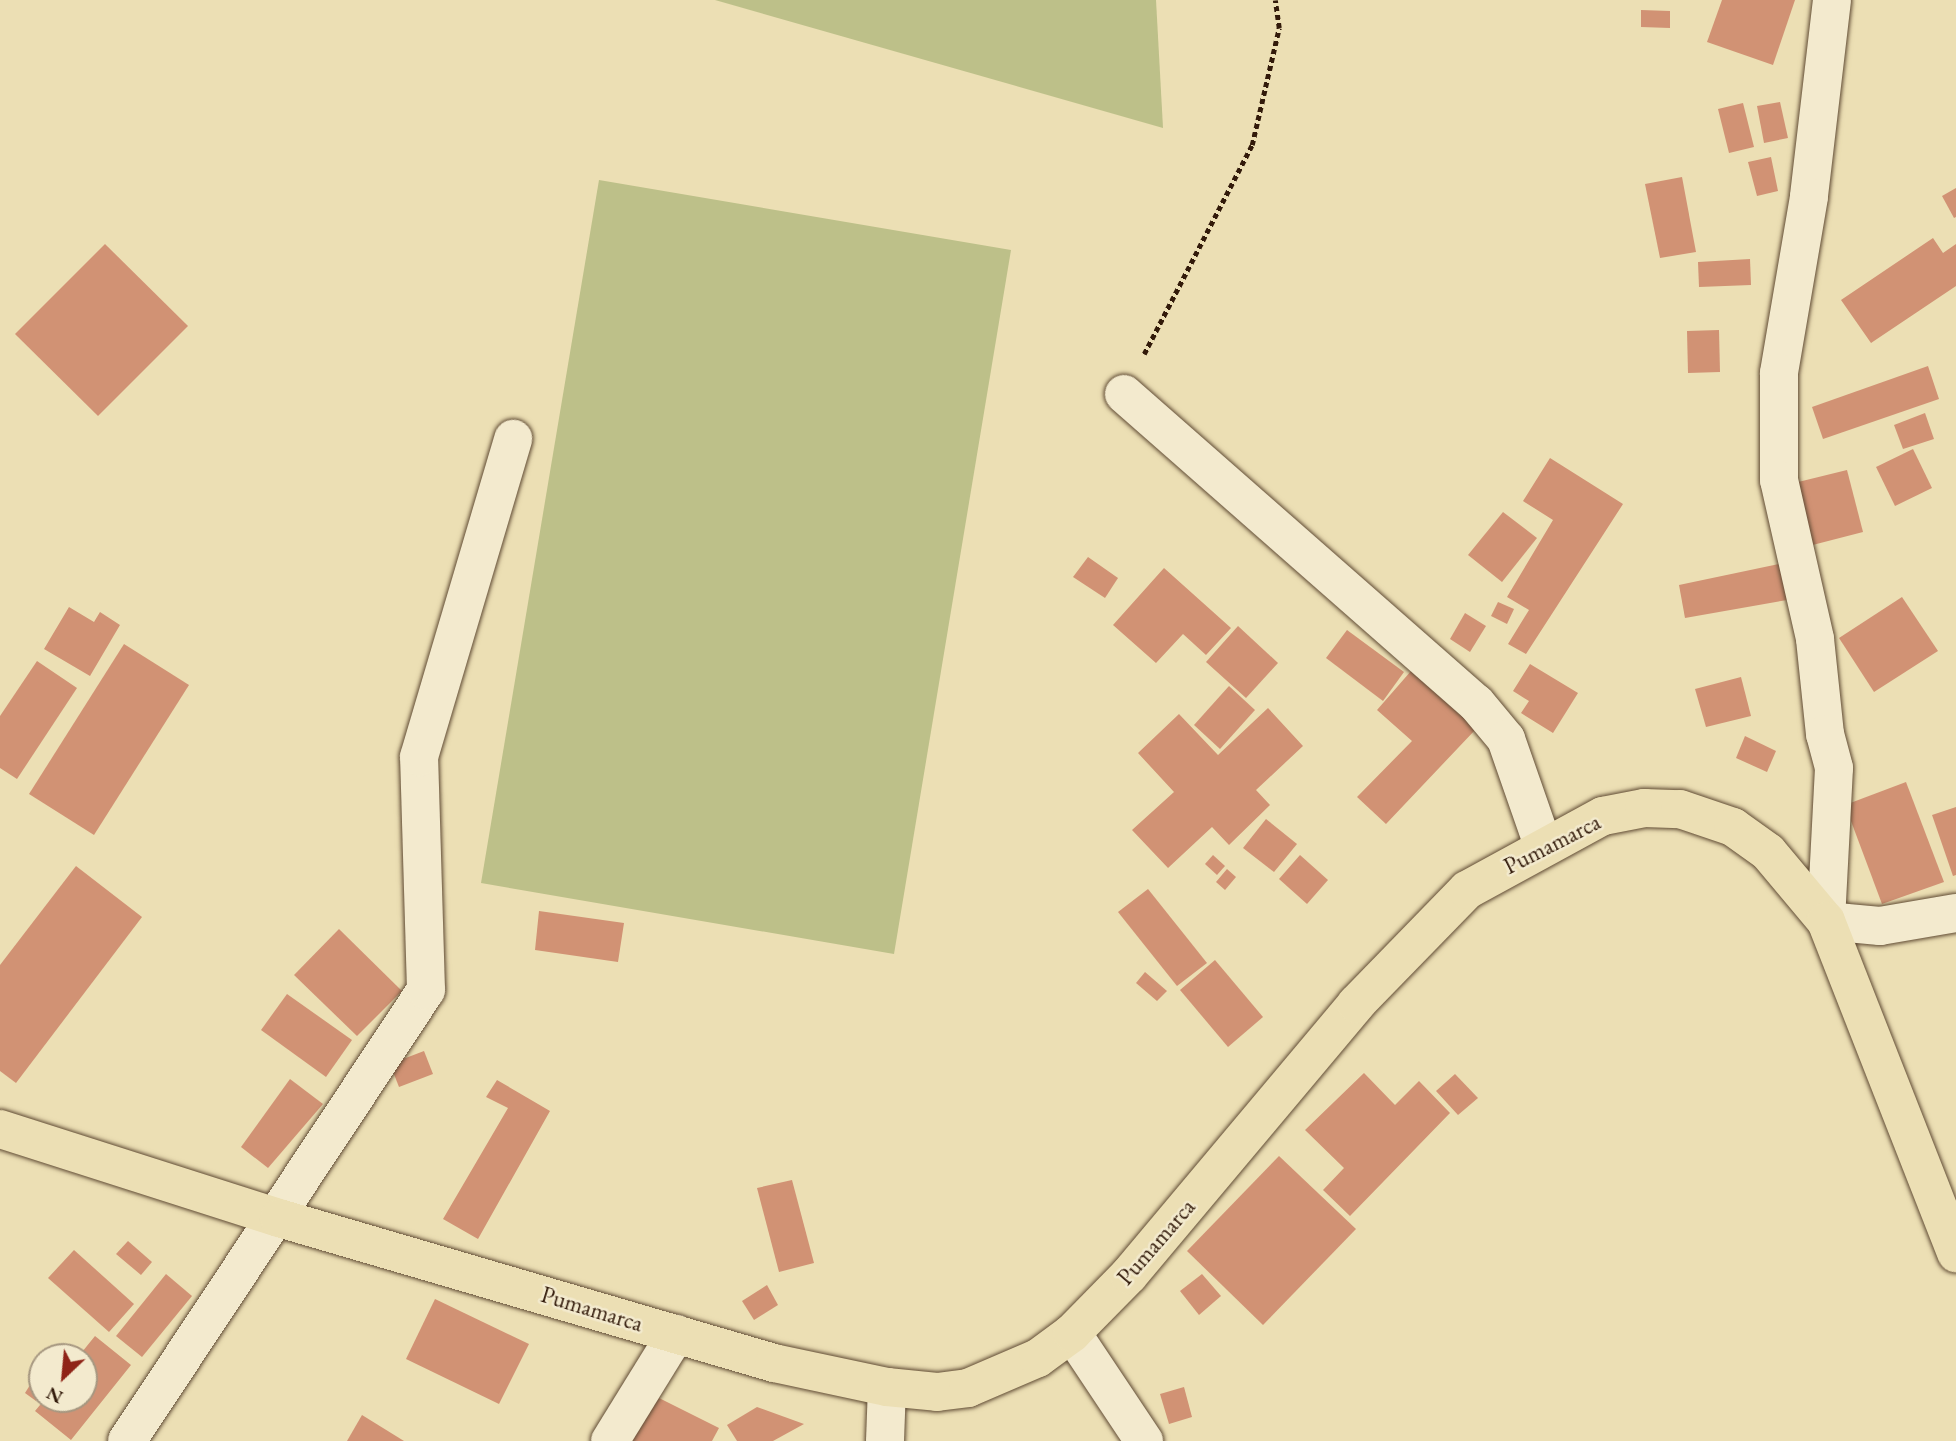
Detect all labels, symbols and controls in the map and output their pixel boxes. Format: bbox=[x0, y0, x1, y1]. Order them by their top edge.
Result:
street label: Pumamarca bbox=[1499, 808, 1605, 880]
street label: Pumamarca bbox=[1111, 1193, 1201, 1291]
street label: Pumamarca bbox=[538, 1280, 646, 1338]
north arrow bbox=[28, 1343, 98, 1413]
text: N bbox=[42, 1381, 67, 1410]

